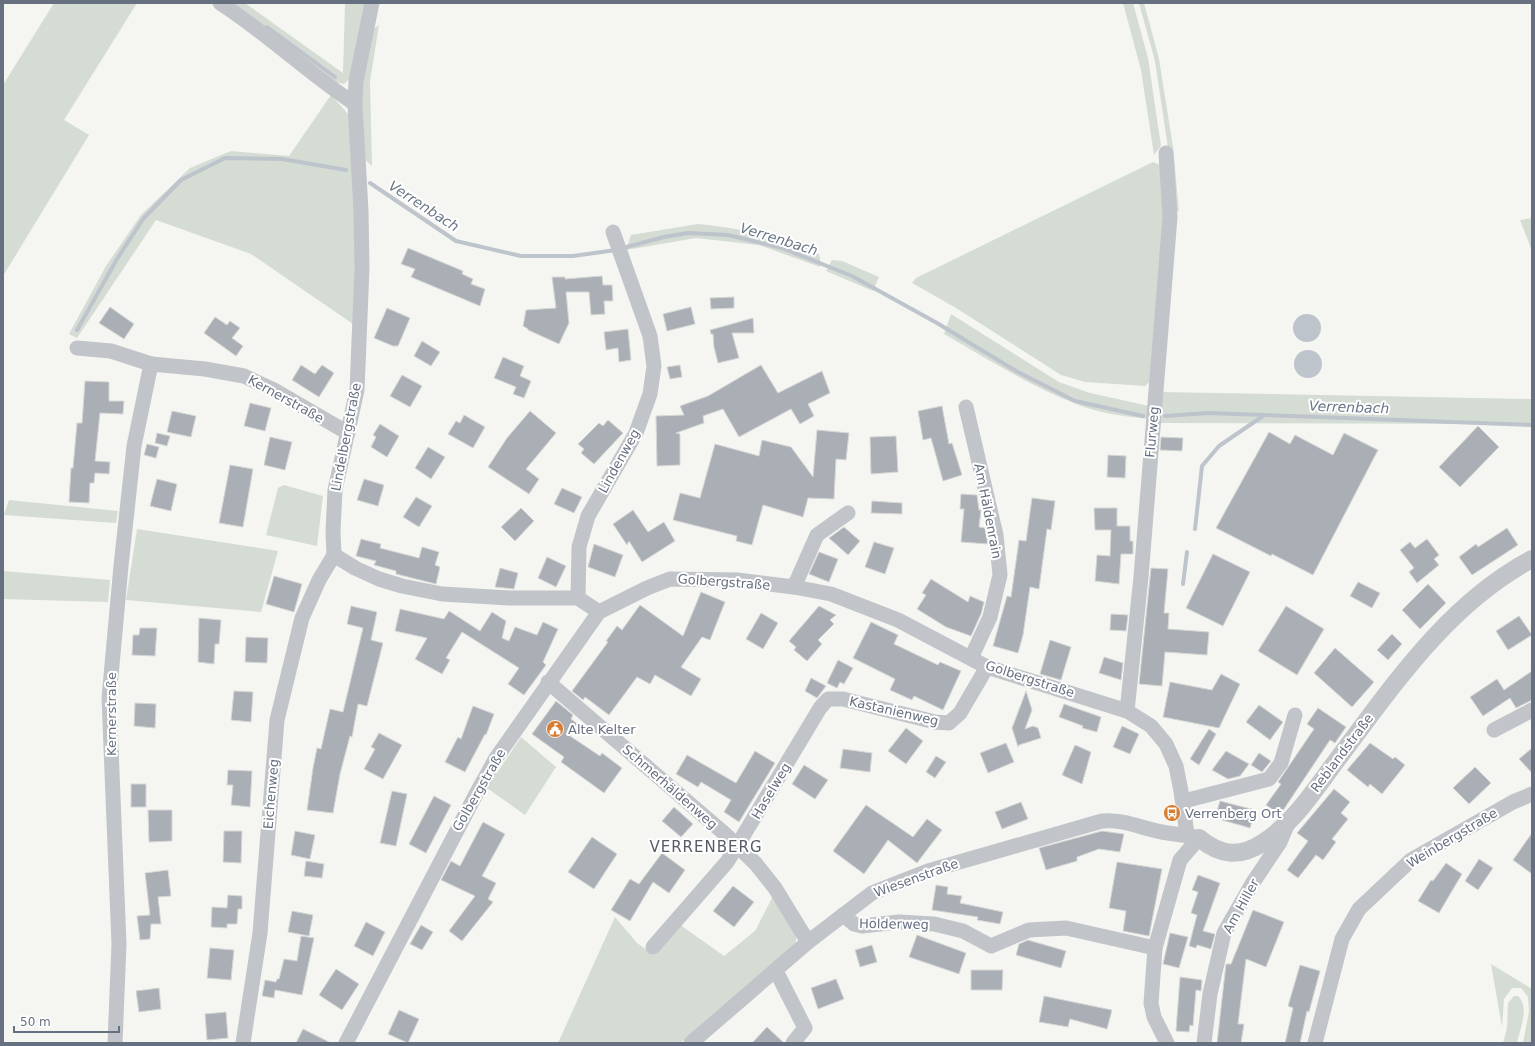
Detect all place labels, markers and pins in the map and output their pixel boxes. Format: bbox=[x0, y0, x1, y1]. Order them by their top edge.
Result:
public building icon: Alte Kelter bbox=[545, 719, 565, 739]
place label: Alte Kelter bbox=[568, 722, 636, 737]
bus stop icon: Verrenberg Ort bbox=[1162, 803, 1182, 823]
place label: Verrenberg Ort bbox=[1185, 806, 1282, 821]

